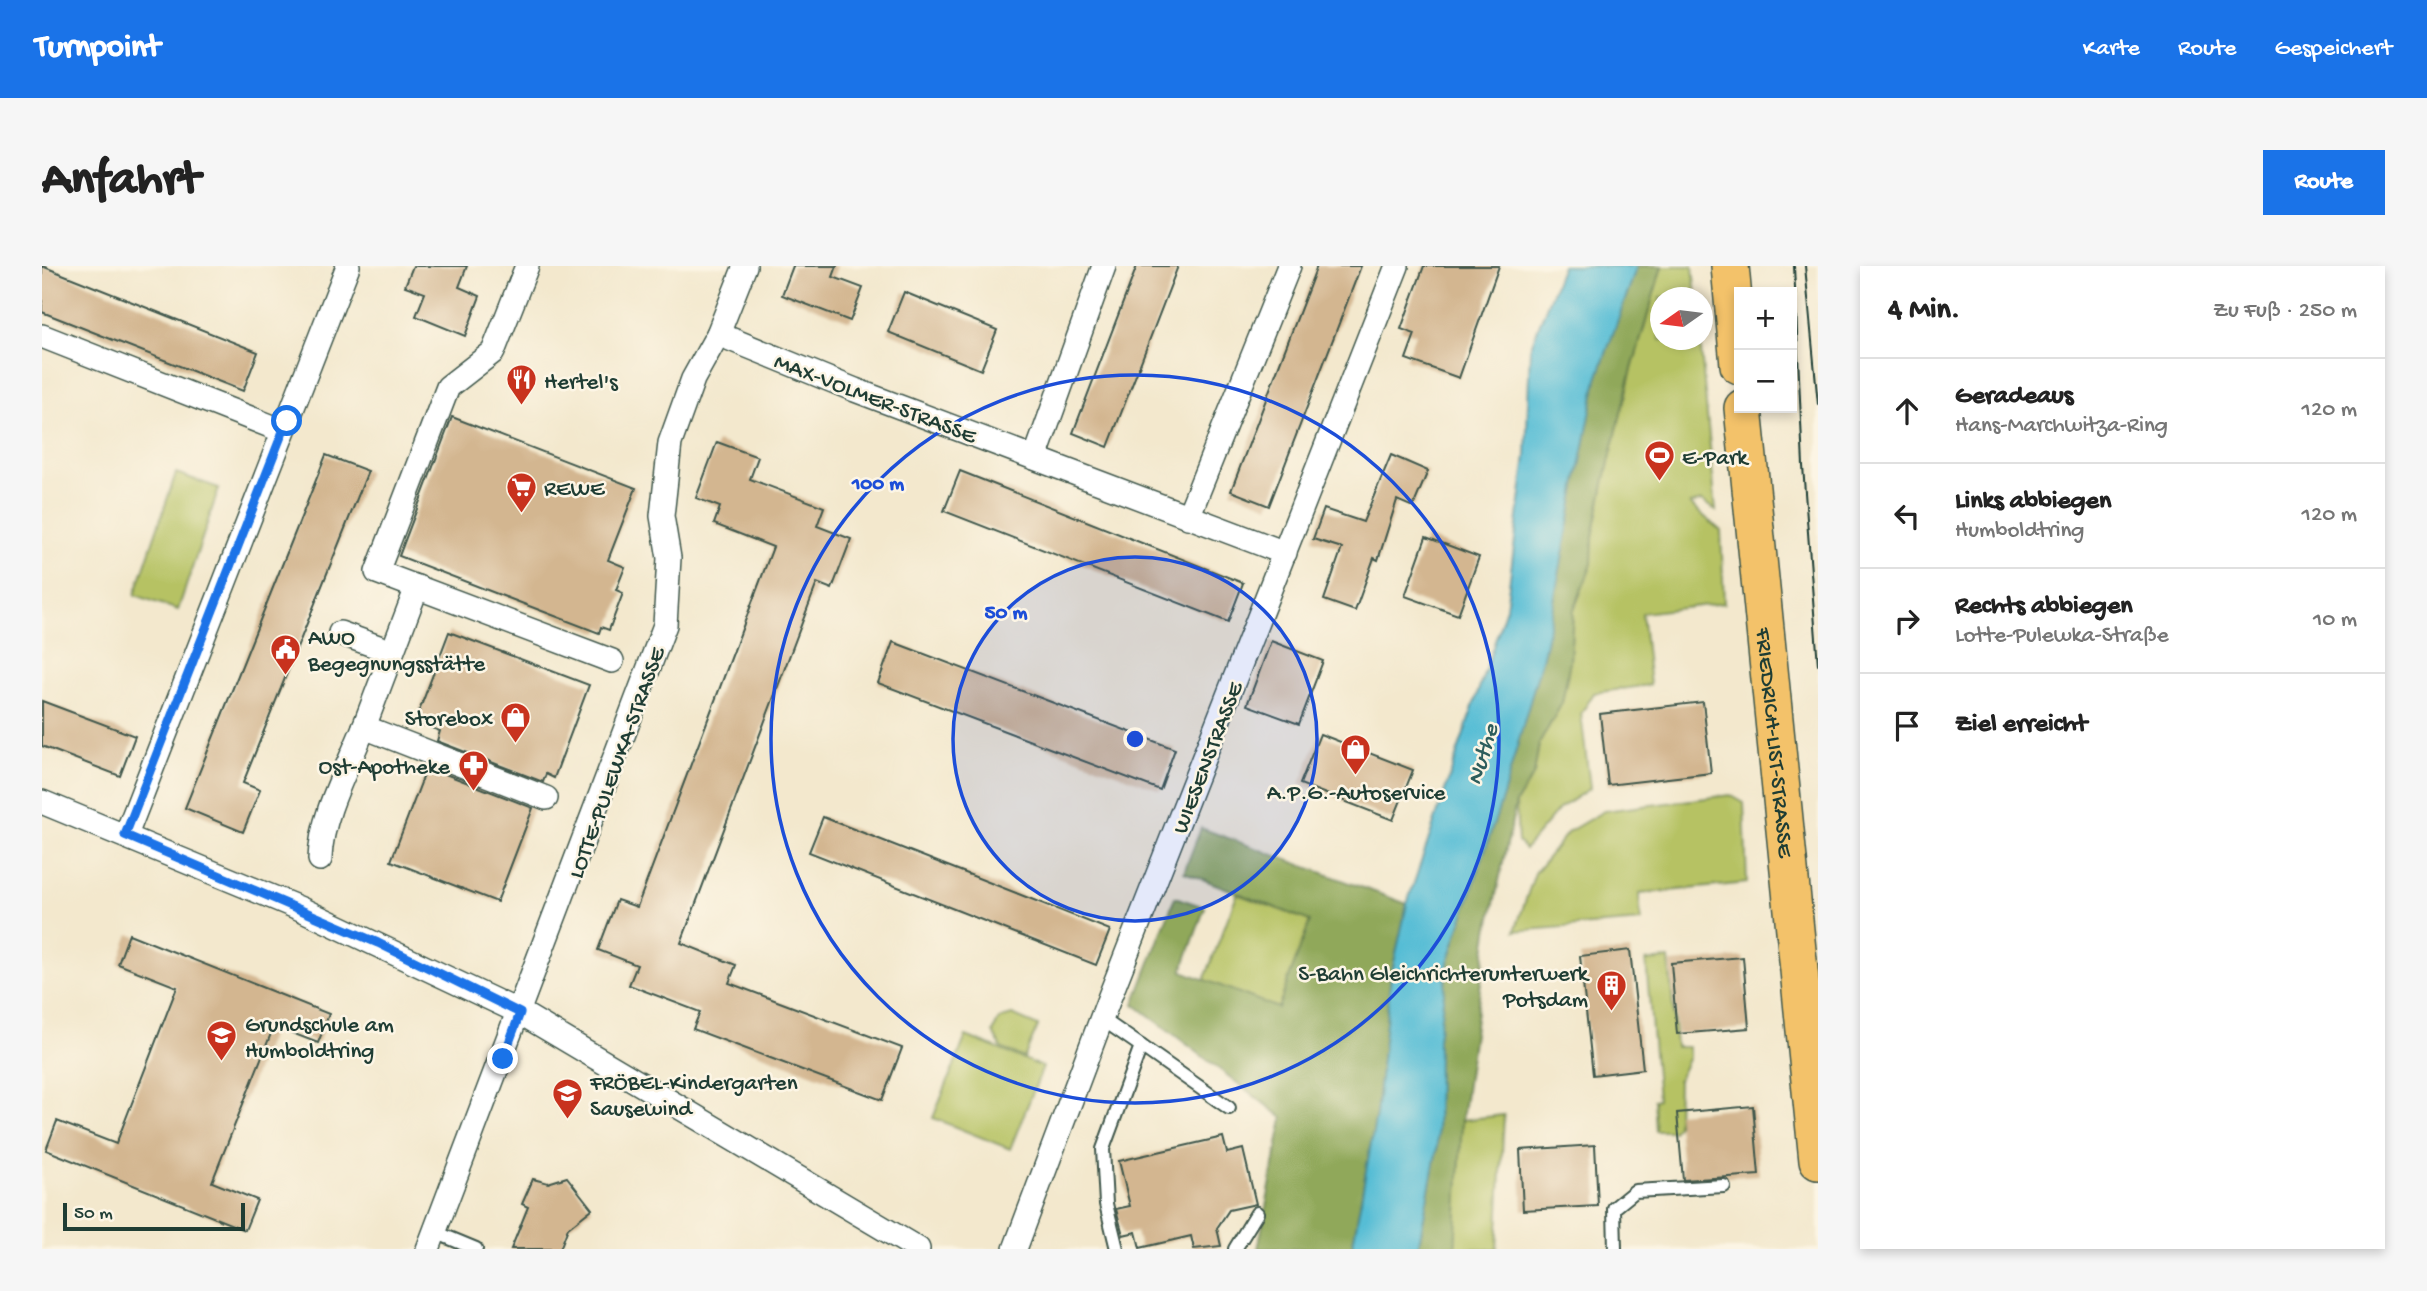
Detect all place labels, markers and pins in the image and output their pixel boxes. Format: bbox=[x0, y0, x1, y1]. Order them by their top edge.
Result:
restaurant icon: Hertel's bbox=[504, 363, 538, 407]
place label: Hertel's bbox=[544, 370, 618, 397]
sports icon: E-Park bbox=[1642, 439, 1676, 483]
place label: E-Park bbox=[1682, 446, 1750, 473]
supermarket icon: REWE bbox=[504, 470, 538, 514]
place label: REWE bbox=[544, 477, 606, 504]
place label: AWO Begegnungsstätte bbox=[307, 626, 486, 679]
public building icon: AWO Begegnungsstätte bbox=[268, 632, 302, 676]
shop icon: Storebox bbox=[499, 700, 533, 744]
place label: Storebox bbox=[405, 707, 493, 734]
centre of rings bbox=[1123, 727, 1147, 751]
shop icon: A.P.G.-Autoservice bbox=[1339, 733, 1373, 777]
pharmacy icon: Ost-Apotheke bbox=[456, 748, 490, 792]
place label: Ost-Apotheke bbox=[319, 755, 451, 782]
place label: A.P.G.-Autoservice bbox=[1267, 781, 1446, 808]
place label: S-Bahn Gleichrichterunterwerk Potsdam bbox=[1298, 962, 1591, 1015]
building icon: S-Bahn Gleichrichterunterwerk Potsdam bbox=[1594, 968, 1628, 1012]
place label: Grundschule am Humboldtring bbox=[245, 1013, 394, 1066]
school or university icon: Grundschule am Humboldtring bbox=[205, 1019, 239, 1063]
place label: FRÖBEL-Kindergarten Sausewind bbox=[589, 1071, 798, 1124]
school or university icon: FRÖBEL-Kindergarten Sausewind bbox=[550, 1077, 584, 1121]

